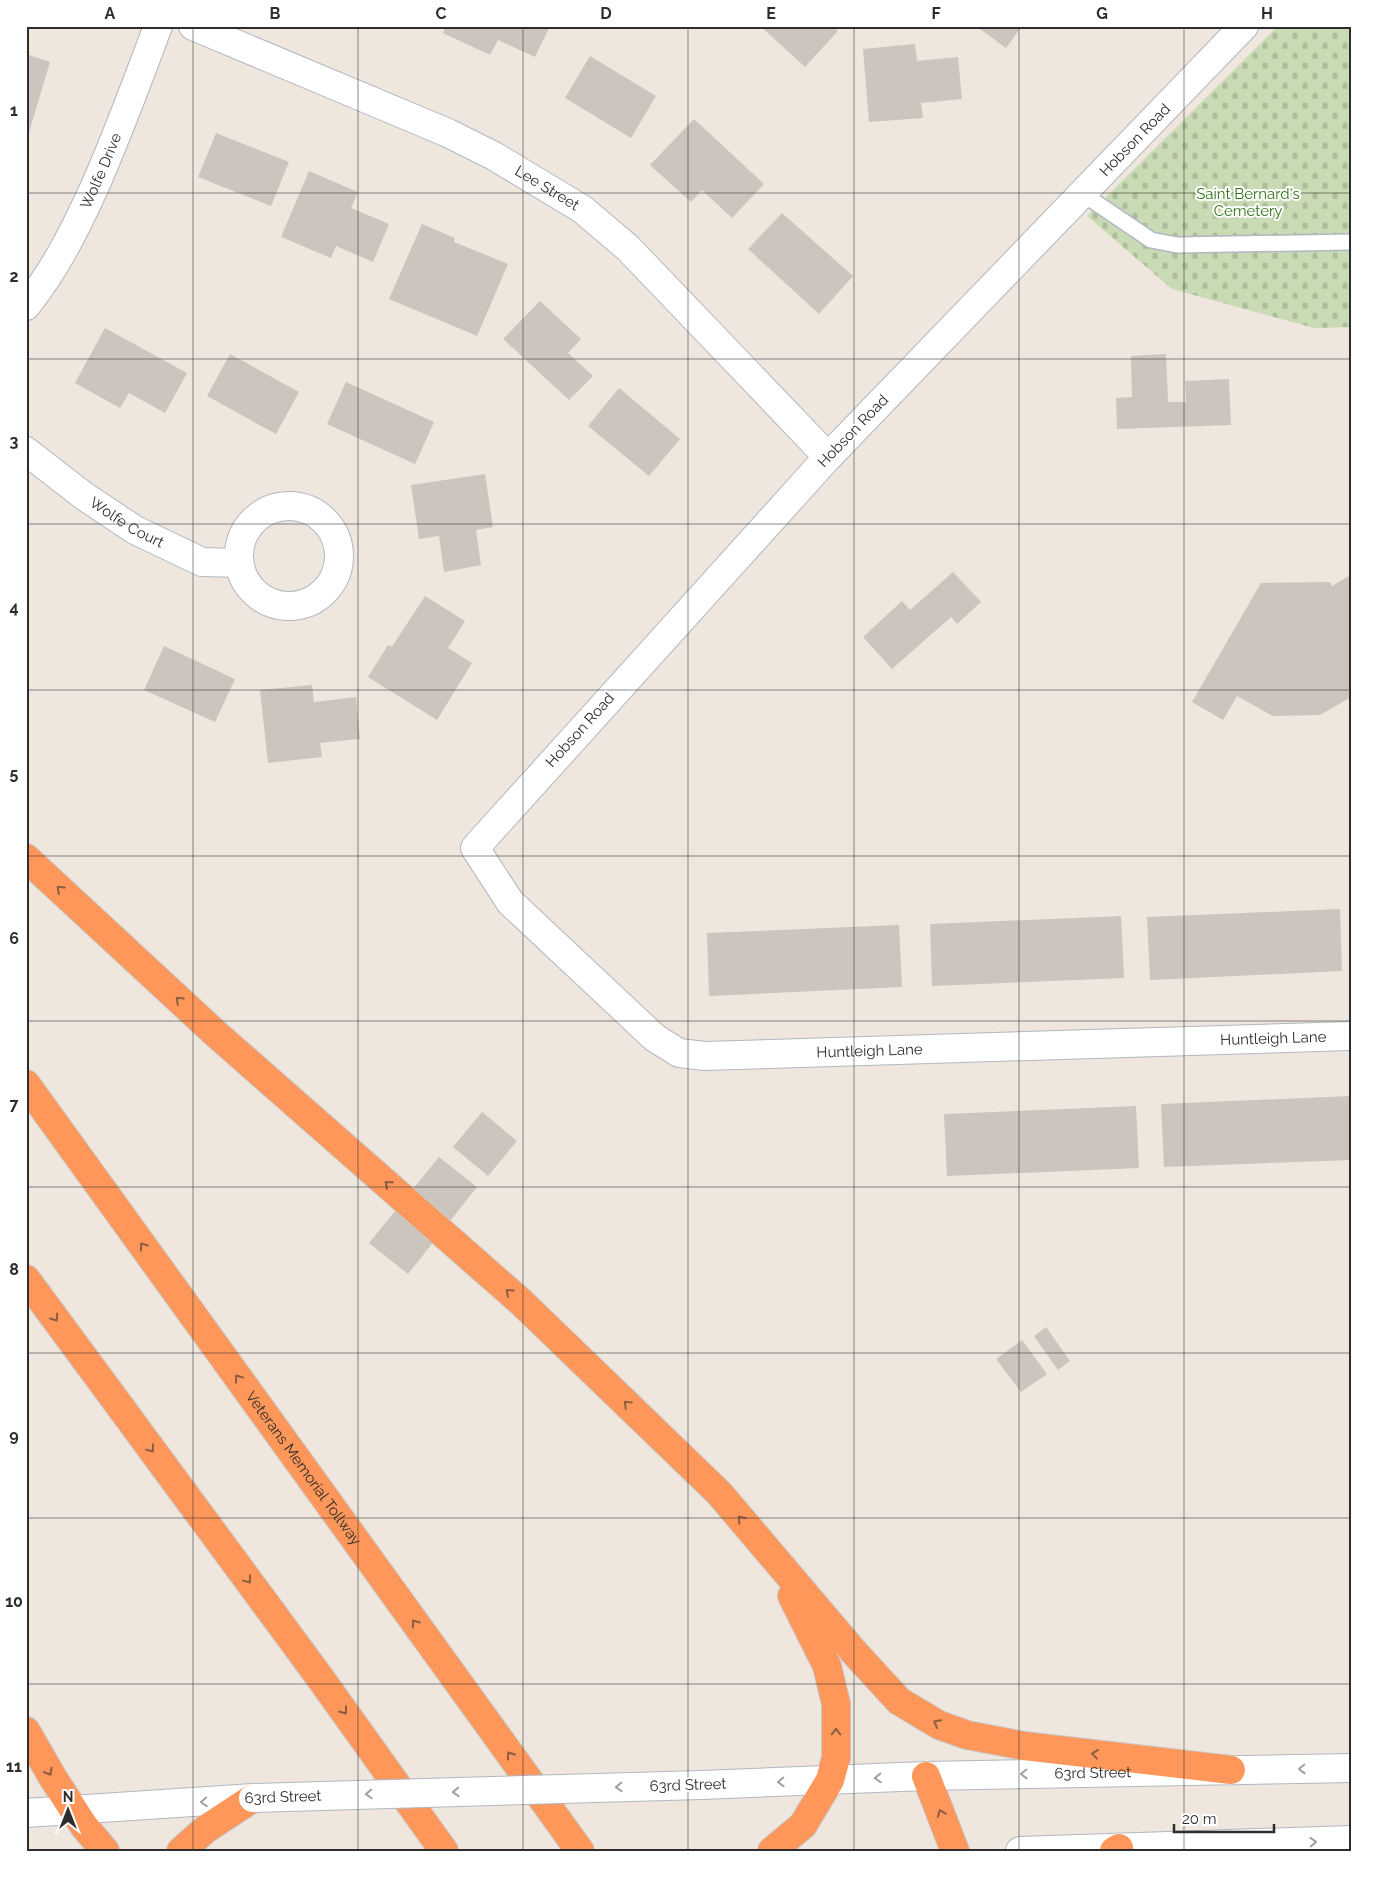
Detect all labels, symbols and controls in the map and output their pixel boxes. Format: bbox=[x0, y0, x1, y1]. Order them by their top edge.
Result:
text: A bbox=[105, 4, 116, 23]
text: B bbox=[270, 4, 281, 23]
text: C bbox=[436, 4, 447, 23]
text: D bbox=[600, 4, 612, 23]
text: E bbox=[766, 4, 776, 23]
text: F bbox=[931, 4, 941, 23]
text: G bbox=[1096, 4, 1108, 23]
text: H bbox=[1261, 4, 1273, 23]
street label: Hobson Road bbox=[1096, 100, 1174, 180]
text: 1 bbox=[10, 101, 18, 120]
street label: Wolfe Drive bbox=[77, 130, 125, 212]
street label: Lee Street bbox=[512, 162, 582, 214]
park label: Saint Bernard's Cemetery bbox=[1196, 185, 1300, 220]
text: 2 bbox=[9, 267, 19, 286]
street label: Hobson Road bbox=[814, 391, 892, 471]
text: 3 bbox=[10, 432, 19, 451]
street label: Wolfe Court bbox=[86, 493, 167, 552]
text: 4 bbox=[9, 598, 19, 617]
street label: Hobson Road bbox=[542, 689, 618, 771]
text: 5 bbox=[10, 764, 19, 783]
one-way arrow bbox=[56, 886, 65, 895]
text: 6 bbox=[9, 929, 19, 948]
one-way arrow bbox=[175, 996, 184, 1005]
street label: Huntleigh Lane bbox=[1220, 1028, 1327, 1049]
street label: Huntleigh Lane bbox=[816, 1040, 923, 1062]
text: 7 bbox=[10, 1095, 19, 1114]
one-way arrow bbox=[384, 1181, 393, 1190]
one-way arrow bbox=[140, 1242, 149, 1252]
text: 8 bbox=[9, 1260, 19, 1279]
one-way arrow bbox=[506, 1289, 515, 1298]
one-way arrow bbox=[49, 1312, 58, 1322]
one-way arrow bbox=[235, 1374, 244, 1384]
street label: Veterans Memorial Tollway bbox=[242, 1388, 365, 1549]
one-way arrow bbox=[624, 1401, 633, 1410]
text: 9 bbox=[9, 1426, 19, 1445]
one-way arrow bbox=[145, 1443, 154, 1453]
one-way arrow bbox=[739, 1516, 747, 1525]
one-way arrow bbox=[242, 1574, 250, 1583]
text: 10 bbox=[5, 1592, 23, 1611]
one-way arrow bbox=[412, 1619, 421, 1629]
one-way arrow bbox=[338, 1705, 347, 1715]
one-way arrow bbox=[933, 1719, 942, 1729]
one-way arrow bbox=[831, 1728, 841, 1736]
one-way arrow bbox=[1091, 1749, 1099, 1760]
one-way arrow bbox=[508, 1752, 516, 1761]
text: 11 bbox=[6, 1757, 22, 1776]
street label: 63rd Street bbox=[1054, 1763, 1131, 1783]
one-way arrow bbox=[1298, 1764, 1306, 1774]
one-way arrow bbox=[43, 1766, 53, 1775]
one-way arrow bbox=[1020, 1769, 1028, 1779]
one-way arrow bbox=[874, 1773, 882, 1784]
street label: 63rd Street bbox=[649, 1775, 727, 1795]
one-way arrow bbox=[777, 1777, 784, 1787]
one-way arrow bbox=[614, 1782, 622, 1792]
north arrow bbox=[42, 1784, 92, 1834]
street label: 63rd Street bbox=[244, 1787, 322, 1807]
one-way arrow bbox=[452, 1787, 460, 1797]
text: N bbox=[63, 1789, 73, 1805]
one-way arrow bbox=[365, 1789, 373, 1800]
one-way arrow bbox=[200, 1796, 208, 1807]
scale bar bbox=[1174, 1802, 1274, 1834]
one-way arrow bbox=[936, 1810, 946, 1818]
text: 20 m bbox=[1182, 1810, 1217, 1828]
one-way arrow bbox=[1309, 1836, 1317, 1847]

